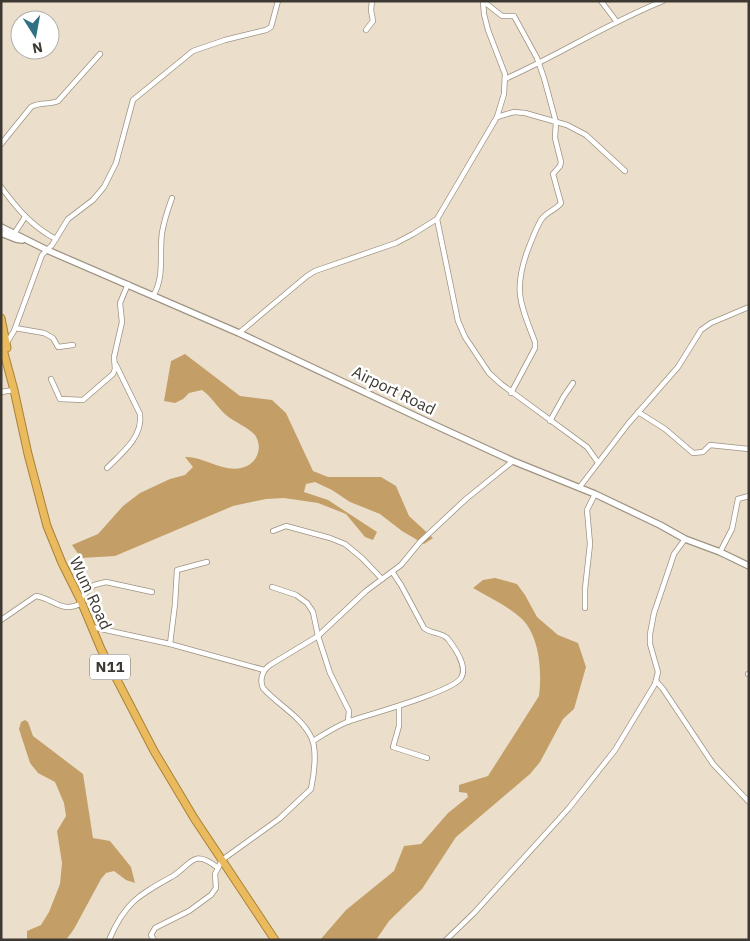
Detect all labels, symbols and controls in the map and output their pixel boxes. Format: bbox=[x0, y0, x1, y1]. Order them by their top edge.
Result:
north arrow bbox=[10, 10, 60, 60]
text: N bbox=[31, 38, 44, 58]
street label: Airport Road bbox=[349, 361, 439, 419]
street label: Wum Road bbox=[65, 554, 117, 632]
road number: N11 bbox=[90, 654, 130, 680]

